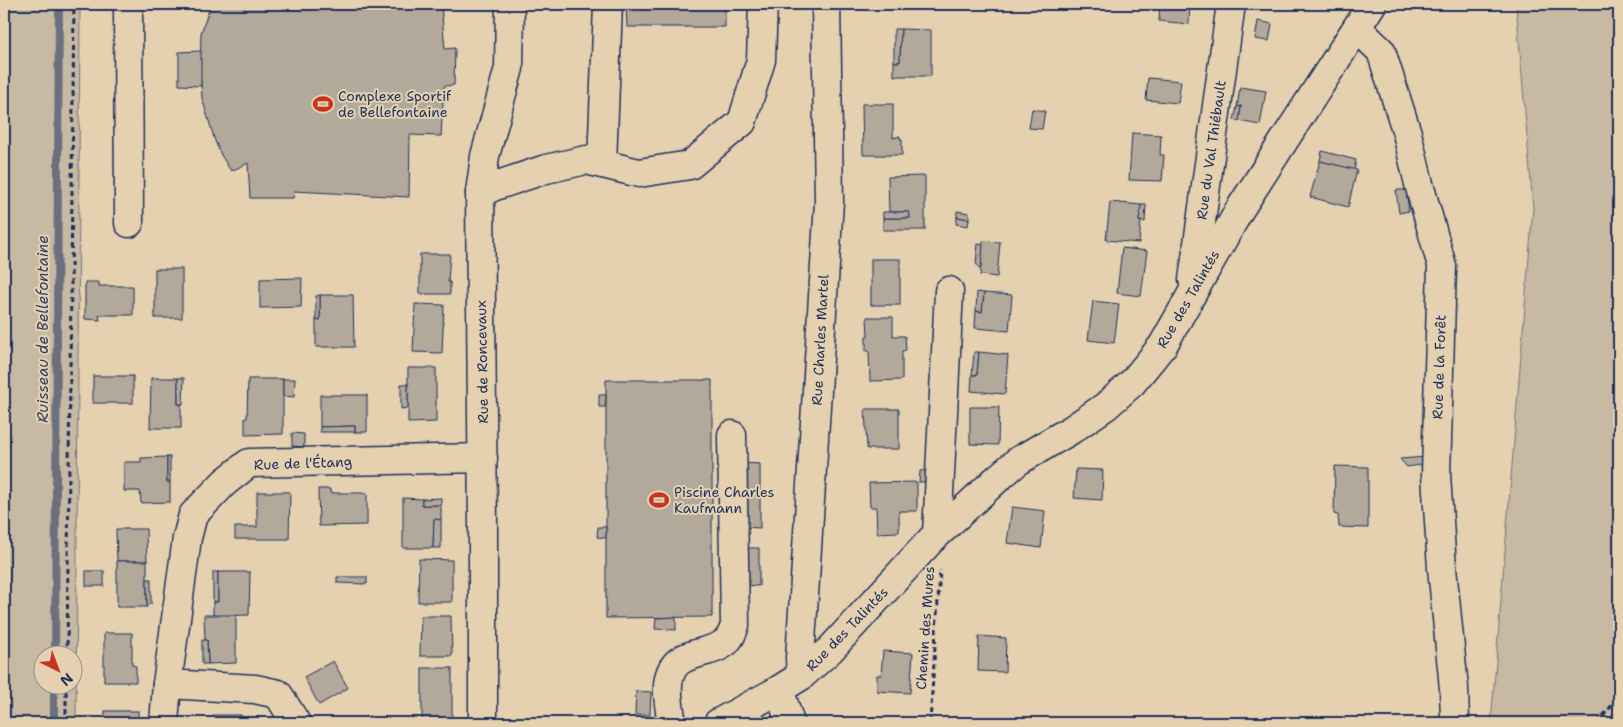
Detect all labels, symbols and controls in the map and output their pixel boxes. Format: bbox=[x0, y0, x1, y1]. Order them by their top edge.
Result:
street label: Rue du Val Thiébault bbox=[1192, 79, 1230, 221]
place label: Complexe Sportif de Bellefontaine bbox=[338, 87, 452, 121]
sports icon: Complexe Sportif de Bellefontaine bbox=[312, 93, 334, 115]
water label: Ruisseau de Bellefontaine bbox=[33, 235, 53, 423]
street label: Rue des Talintés bbox=[1153, 247, 1223, 351]
street label: Rue Charles Martel bbox=[808, 273, 832, 406]
street label: Rue de Roncevaux bbox=[472, 300, 492, 424]
street label: Rue de la Forêt bbox=[1428, 314, 1450, 420]
street label: Rue de l'Étang bbox=[254, 452, 352, 474]
place label: Piscine Charles Kaufmann bbox=[674, 483, 775, 517]
sports icon: Piscine Charles Kaufmann bbox=[648, 489, 670, 511]
street label: Chemin des Mures bbox=[912, 566, 938, 690]
street label: Rue des Talintés bbox=[802, 583, 892, 675]
north arrow bbox=[32, 644, 82, 694]
text: N bbox=[57, 669, 77, 690]

